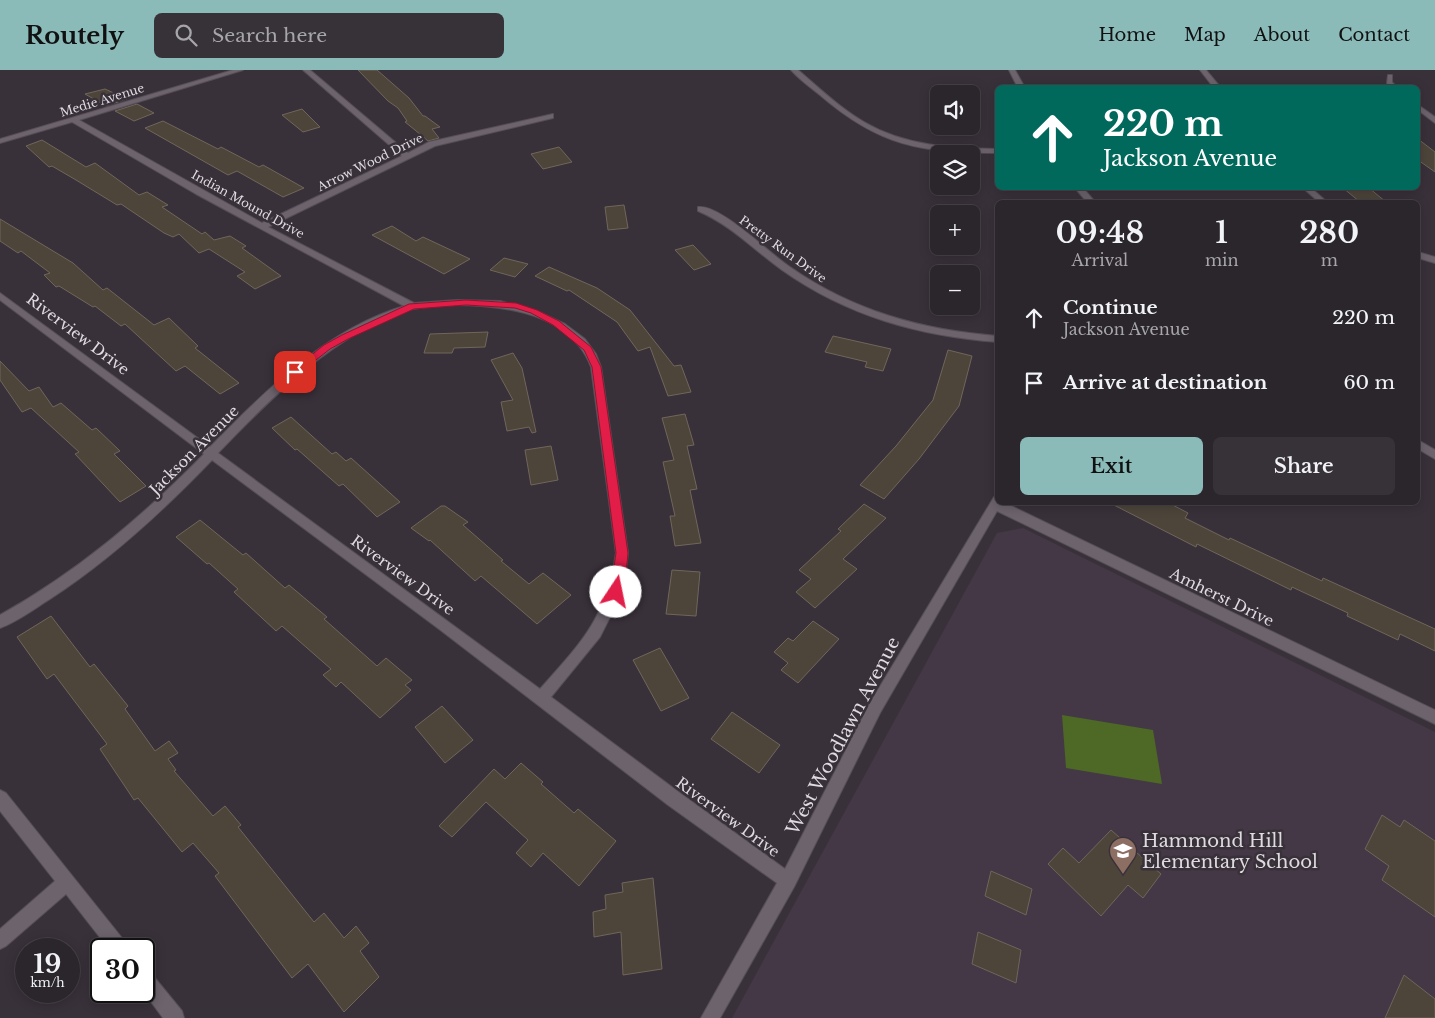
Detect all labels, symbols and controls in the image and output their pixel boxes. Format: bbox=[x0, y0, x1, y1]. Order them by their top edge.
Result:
search box bbox=[154, 13, 504, 58]
text: Routely bbox=[25, 21, 124, 50]
icon: search bbox=[172, 21, 200, 49]
text: Search here bbox=[212, 24, 327, 47]
text: Home bbox=[1098, 24, 1156, 46]
text: Map bbox=[1184, 24, 1226, 46]
text: About bbox=[1254, 24, 1310, 46]
text: Contact bbox=[1338, 24, 1410, 46]
street label: Medie Avenue bbox=[58, 80, 146, 120]
map controls bbox=[930, 85, 980, 315]
button: sound bbox=[930, 85, 980, 135]
text: 220 m bbox=[1103, 102, 1223, 145]
icon: ahead bbox=[1020, 105, 1085, 170]
street label: Arrow Wood Drive bbox=[314, 130, 425, 195]
button: layers bbox=[930, 145, 980, 195]
text: Jackson Avenue bbox=[1103, 145, 1277, 172]
street label: Indian Mound Drive bbox=[189, 167, 307, 241]
button: + bbox=[930, 205, 980, 255]
street label: Pretty Run Drive bbox=[737, 212, 830, 286]
text: 09:48 bbox=[1056, 214, 1144, 251]
text: 1 bbox=[1215, 214, 1228, 251]
text: 280 bbox=[1299, 214, 1359, 251]
text: Arrival bbox=[1072, 250, 1128, 270]
text: min bbox=[1205, 250, 1239, 270]
text: m bbox=[1321, 250, 1338, 270]
button: − bbox=[930, 265, 980, 315]
street label: Riverview Drive bbox=[23, 289, 133, 379]
text: Continue bbox=[1063, 296, 1158, 319]
icon: ahead bbox=[1020, 304, 1048, 332]
text: 220 m bbox=[1332, 306, 1395, 329]
text: Jackson Avenue bbox=[1063, 319, 1190, 339]
pin bbox=[274, 351, 316, 393]
icon: arrive bbox=[281, 358, 309, 386]
icon: arrive bbox=[1020, 369, 1048, 397]
text: Arrive at destination bbox=[1063, 371, 1267, 394]
text: 60 m bbox=[1343, 371, 1395, 394]
street label: Jackson Avenue bbox=[144, 401, 243, 500]
button: Exit bbox=[1020, 437, 1203, 495]
button: Share bbox=[1213, 437, 1395, 495]
street label: Riverview Drive bbox=[347, 531, 459, 619]
street label: Amherst Drive bbox=[1166, 563, 1277, 630]
position arrow bbox=[589, 565, 641, 617]
street label: West Woodlawn Avenue bbox=[781, 633, 905, 840]
street label: Riverview Drive bbox=[672, 773, 784, 861]
place label: Hammond Hill Elementary School bbox=[1142, 830, 1318, 873]
school or university icon: Hammond Hill Elementary School bbox=[1108, 836, 1138, 875]
speed limit sign: 30 bbox=[90, 938, 155, 1003]
text: 19 bbox=[34, 949, 61, 980]
text: km/h bbox=[30, 975, 65, 990]

